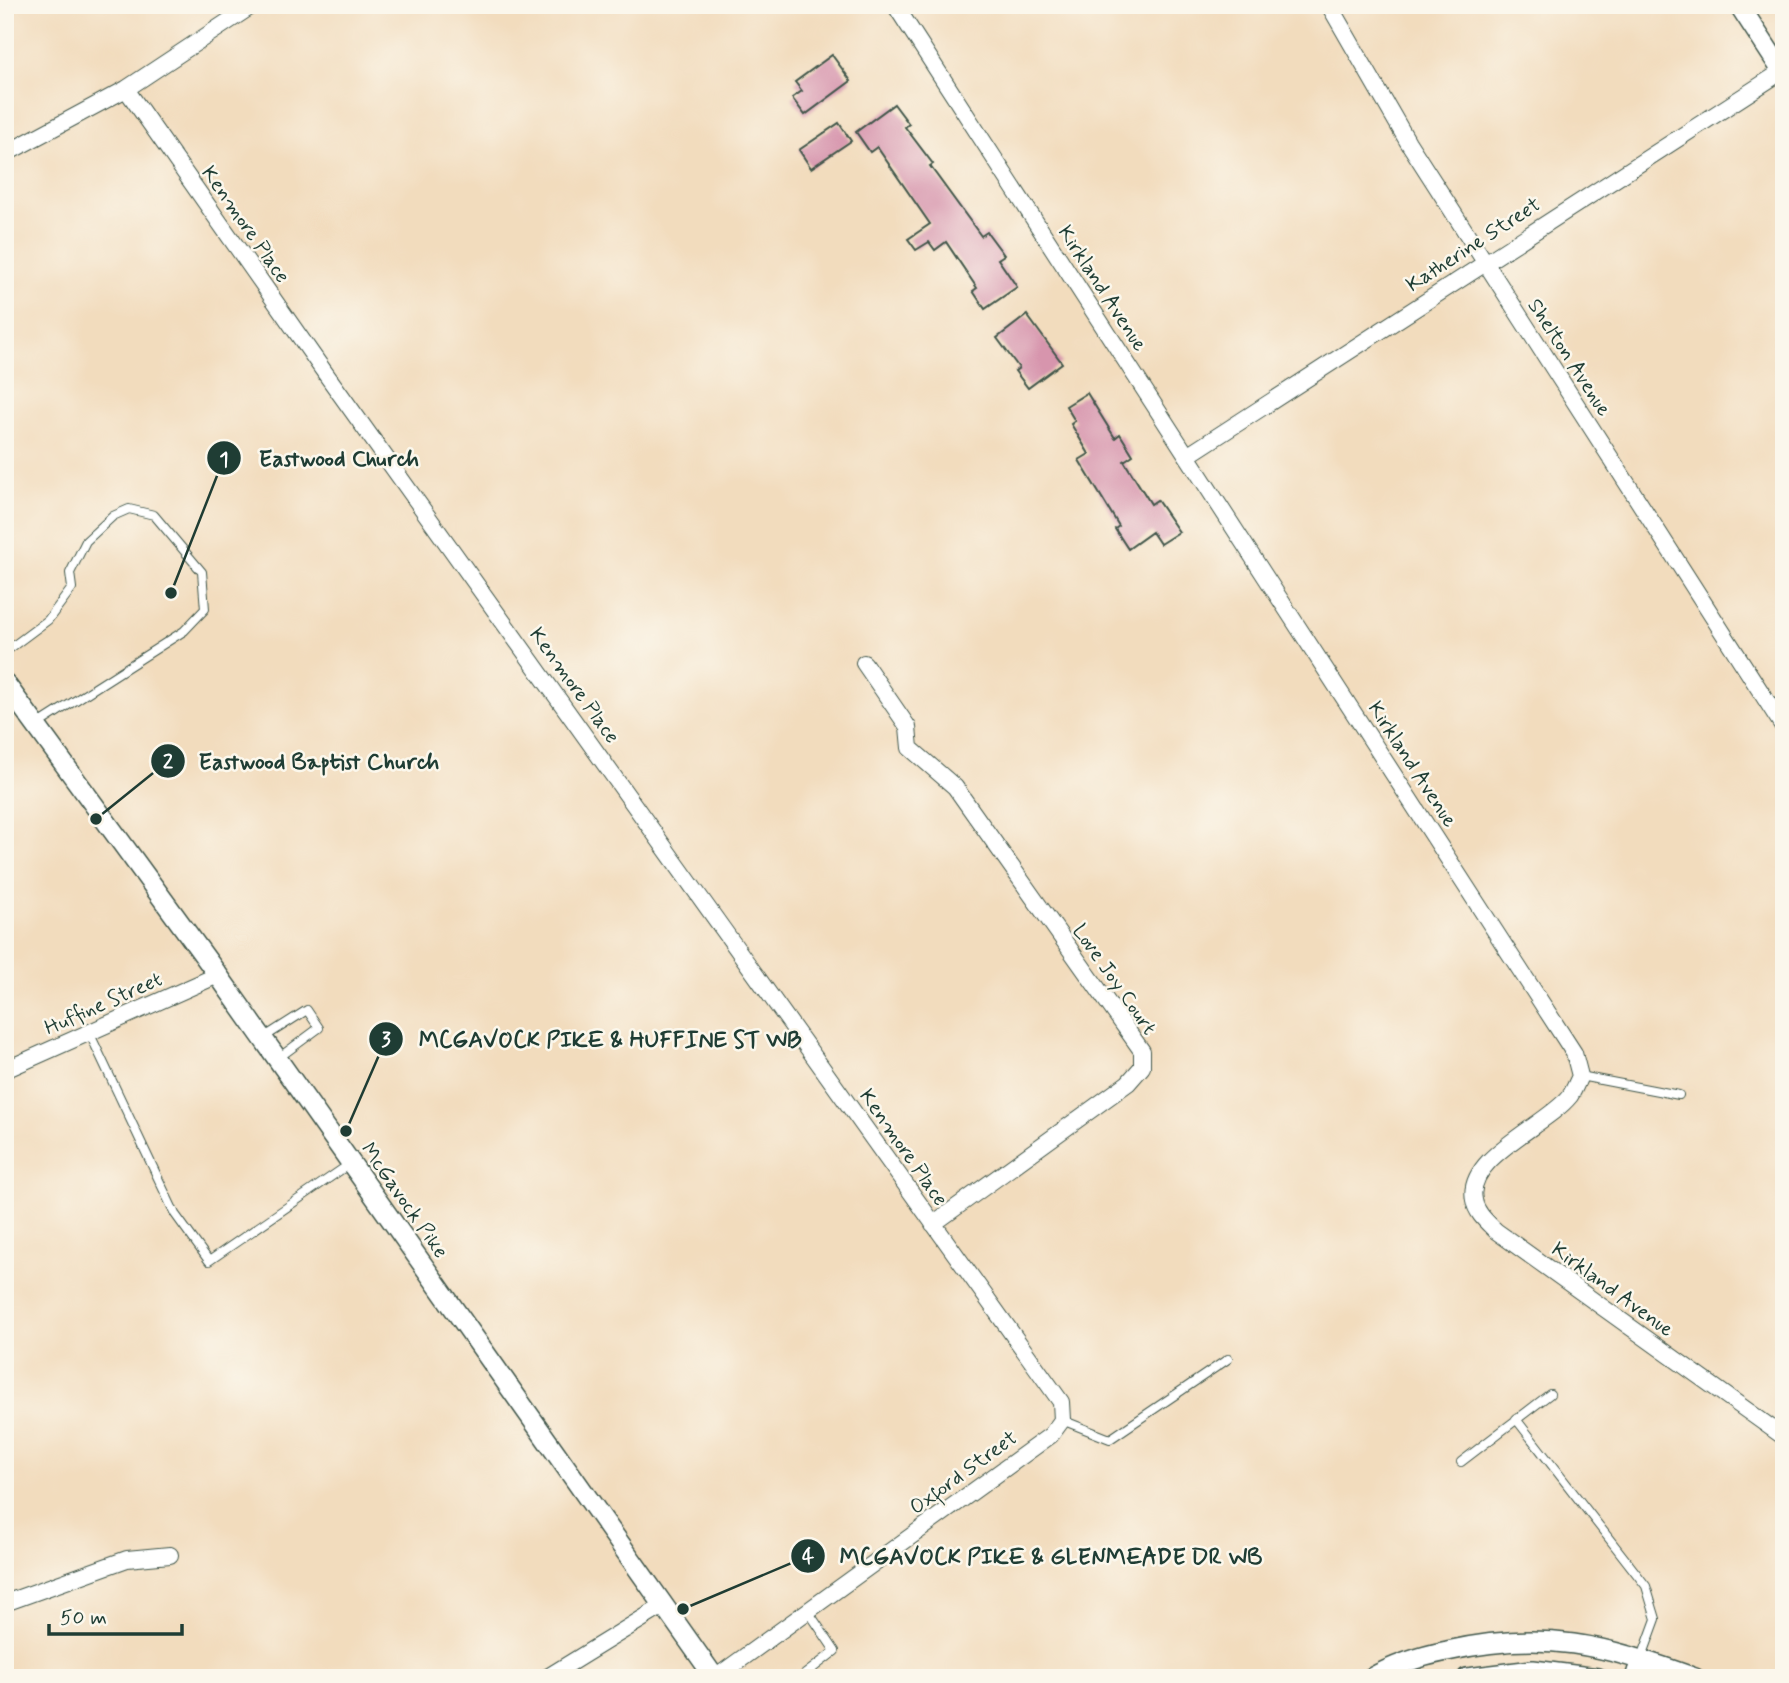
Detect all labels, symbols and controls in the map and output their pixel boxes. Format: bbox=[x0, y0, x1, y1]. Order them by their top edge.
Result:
street label: Kenmore Place bbox=[194, 160, 296, 289]
street label: Katherine Street bbox=[1401, 191, 1546, 299]
street label: Kirkland Avenue bbox=[1051, 220, 1153, 357]
street label: Shelton Avenue bbox=[1521, 293, 1618, 422]
callout: Eastwood Church bbox=[207, 436, 435, 480]
text: Eastwood Church bbox=[259, 445, 419, 475]
text: 1 bbox=[219, 446, 229, 474]
street label: Kenmore Place bbox=[523, 622, 626, 749]
street label: Kirkland Avenue bbox=[1361, 696, 1463, 833]
callout: Eastwood Baptist Church bbox=[151, 739, 453, 783]
text: 2 bbox=[163, 748, 174, 776]
text: Eastwood Baptist Church bbox=[199, 748, 439, 778]
street label: Love Joy Court bbox=[1066, 918, 1163, 1041]
street label: Huffine Street bbox=[40, 965, 167, 1042]
callout: MCGAVOCK PIKE & HUFFINE ST WB bbox=[369, 1017, 815, 1061]
text: 3 bbox=[381, 1026, 391, 1054]
text: MCGAVOCK PIKE & HUFFINE ST WB bbox=[419, 1026, 802, 1056]
street label: Kenmore Place bbox=[852, 1083, 954, 1212]
street label: McGavock Pike bbox=[354, 1137, 454, 1264]
street label: Kirkland Avenue bbox=[1546, 1236, 1679, 1344]
street label: Oxford Street bbox=[904, 1424, 1024, 1523]
callout: MCGAVOCK PIKE & GLENMEADE DR WB bbox=[791, 1534, 1276, 1578]
text: 4 bbox=[802, 1543, 815, 1571]
text: MCGAVOCK PIKE & GLENMEADE DR WB bbox=[840, 1543, 1262, 1573]
scale bar bbox=[49, 1592, 182, 1636]
text: 50 m bbox=[60, 1604, 107, 1632]

